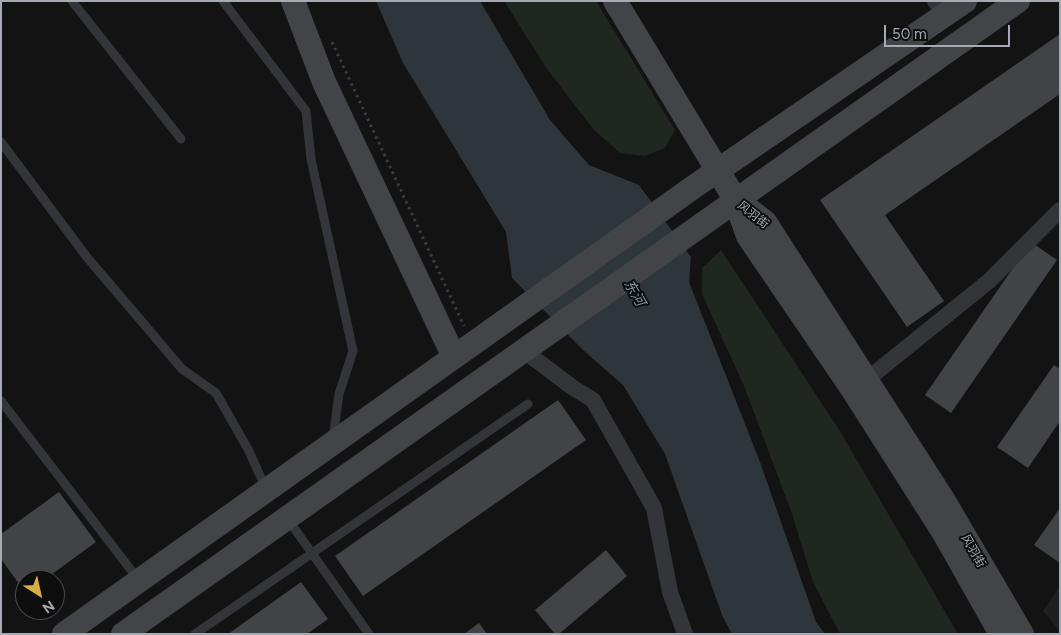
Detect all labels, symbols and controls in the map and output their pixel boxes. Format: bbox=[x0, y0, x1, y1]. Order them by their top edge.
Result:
scale bar bbox=[886, 15, 1012, 47]
text: 50 m bbox=[892, 25, 927, 43]
street label: 风羽街 bbox=[734, 198, 772, 232]
water label: 东河 bbox=[620, 277, 648, 309]
street label: 风羽街 bbox=[958, 532, 988, 570]
north arrow bbox=[15, 570, 65, 620]
text: N bbox=[39, 597, 58, 617]

